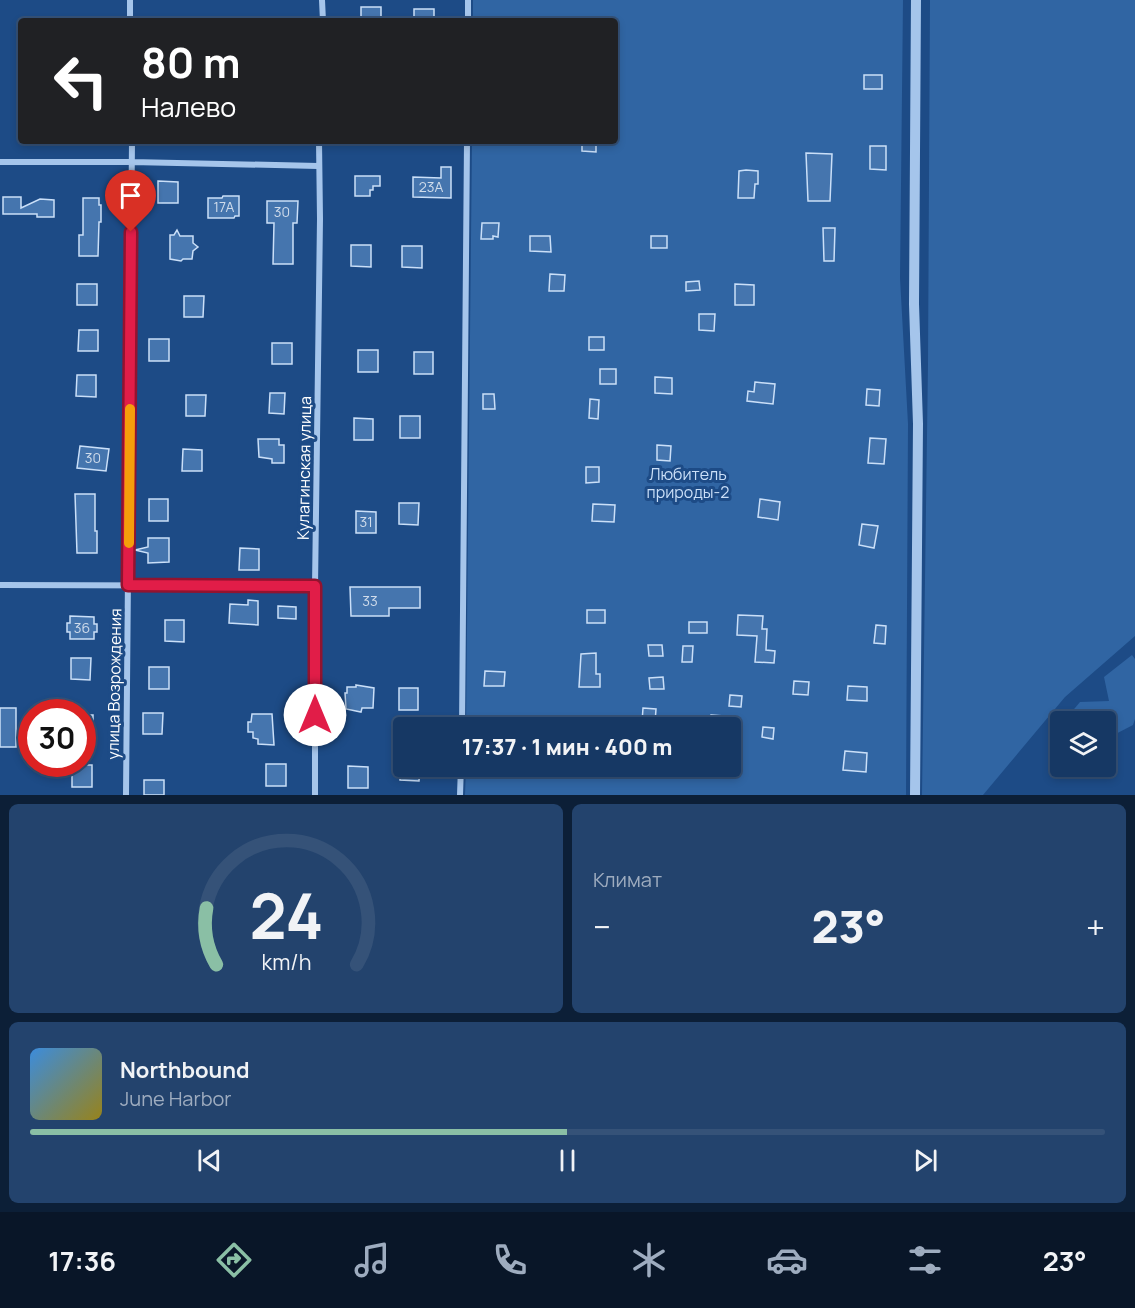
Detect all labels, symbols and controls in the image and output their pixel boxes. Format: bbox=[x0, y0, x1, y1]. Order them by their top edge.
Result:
text: 80 m bbox=[141, 33, 241, 91]
icon: left bbox=[42, 42, 120, 120]
text: Налево bbox=[141, 88, 236, 125]
pin bbox=[105, 170, 156, 232]
house number: 23А bbox=[419, 177, 443, 196]
icon: arrive bbox=[114, 179, 147, 212]
house number: 17А bbox=[214, 197, 235, 216]
house number: 30 bbox=[274, 202, 290, 221]
street label: Кулагинская улица bbox=[292, 396, 316, 540]
house number: 30 bbox=[85, 448, 101, 467]
park label: Любитель природы-2 bbox=[647, 463, 729, 503]
house number: 31 bbox=[359, 512, 373, 531]
house number: 33 bbox=[362, 591, 378, 610]
street label: улица Возрождения bbox=[102, 608, 126, 760]
house number: 36 bbox=[74, 618, 90, 637]
position arrow bbox=[283, 683, 347, 747]
speed limit sign: 30 bbox=[18, 699, 96, 777]
map controls bbox=[1050, 711, 1116, 777]
button: layers bbox=[1050, 711, 1116, 777]
text: 17:37 · 1 мин · 400 m bbox=[462, 732, 672, 762]
text: Климат bbox=[593, 866, 662, 893]
text: 24 bbox=[249, 872, 323, 958]
text: 23° bbox=[811, 895, 885, 957]
text: − bbox=[593, 904, 611, 949]
text: + bbox=[1086, 904, 1105, 949]
text: km/h bbox=[261, 948, 311, 977]
text: Northbound bbox=[120, 1055, 250, 1085]
text: June Harbor bbox=[120, 1085, 232, 1112]
icon: previous bbox=[193, 1144, 226, 1177]
icon: pause bbox=[551, 1144, 584, 1177]
icon: next bbox=[909, 1144, 942, 1177]
icon: directions bbox=[213, 1239, 255, 1281]
icon: music bbox=[351, 1239, 393, 1281]
icon: phone bbox=[489, 1239, 531, 1281]
icon: climate bbox=[628, 1239, 670, 1281]
icon: car bbox=[766, 1239, 808, 1281]
icon: filters bbox=[904, 1239, 946, 1281]
text: 17:36 bbox=[48, 1242, 116, 1279]
text: 23° bbox=[1043, 1242, 1087, 1279]

